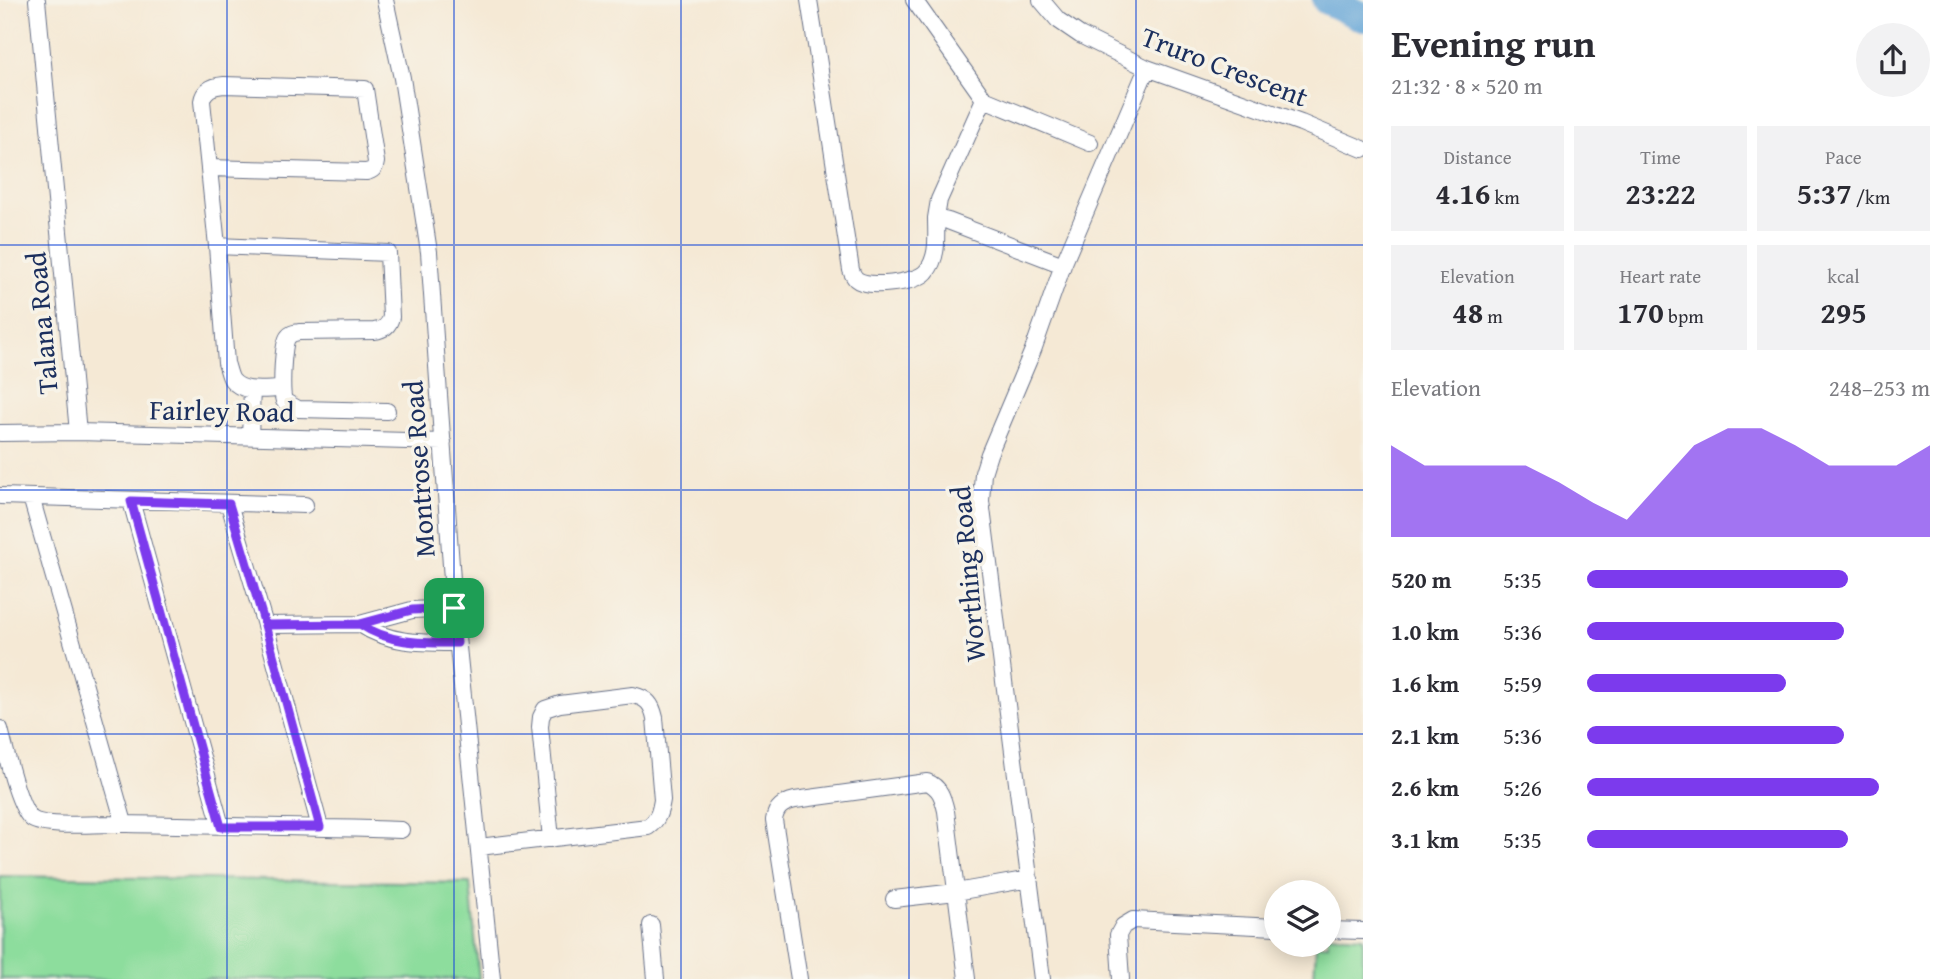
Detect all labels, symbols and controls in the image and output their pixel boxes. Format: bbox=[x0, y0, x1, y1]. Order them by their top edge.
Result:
street label: Truro Crescent bbox=[1136, 15, 1314, 117]
text: Evening run bbox=[1391, 15, 1595, 71]
button: share bbox=[1856, 23, 1930, 97]
text: 21:32 · 8 × 520 m bbox=[1391, 69, 1543, 102]
text: Distance bbox=[1443, 143, 1512, 171]
text: Time bbox=[1640, 143, 1681, 171]
text: Pace bbox=[1825, 143, 1862, 171]
text: 4.16 bbox=[1435, 171, 1490, 215]
text: 23:22 bbox=[1625, 171, 1696, 215]
text: 5:37 bbox=[1797, 171, 1852, 215]
text: km bbox=[1490, 183, 1520, 211]
text: /km bbox=[1852, 183, 1890, 211]
street label: Talana Road bbox=[14, 250, 68, 396]
text: Elevation bbox=[1440, 262, 1515, 290]
text: Heart rate bbox=[1620, 262, 1701, 290]
text: kcal bbox=[1827, 262, 1860, 290]
text: 48 bbox=[1452, 290, 1483, 334]
text: 170 bbox=[1617, 290, 1664, 334]
text: 295 bbox=[1820, 290, 1867, 334]
text: m bbox=[1483, 302, 1503, 330]
text: bpm bbox=[1664, 302, 1704, 330]
text: Elevation bbox=[1391, 371, 1481, 404]
text: 248–253 m bbox=[1829, 371, 1930, 404]
street label: Montrose Road bbox=[391, 379, 445, 559]
street label: Fairley Road bbox=[149, 388, 295, 432]
street label: Worthing Road bbox=[939, 484, 995, 664]
text: 520 m bbox=[1391, 563, 1452, 596]
text: 5:35 bbox=[1503, 563, 1542, 596]
pin bbox=[424, 578, 484, 638]
icon: arrive bbox=[435, 589, 473, 627]
text: 1.0 km bbox=[1391, 615, 1459, 648]
text: 5:36 bbox=[1503, 615, 1542, 648]
text: 1.6 km bbox=[1391, 667, 1459, 700]
text: 5:59 bbox=[1503, 667, 1542, 700]
text: 2.1 km bbox=[1391, 719, 1459, 752]
text: 5:36 bbox=[1503, 719, 1542, 752]
text: 2.6 km bbox=[1391, 771, 1459, 804]
text: 5:26 bbox=[1503, 771, 1542, 804]
text: 3.1 km bbox=[1391, 823, 1459, 856]
text: 5:35 bbox=[1503, 823, 1542, 856]
map controls bbox=[1264, 880, 1341, 957]
button: layers bbox=[1264, 880, 1341, 957]

